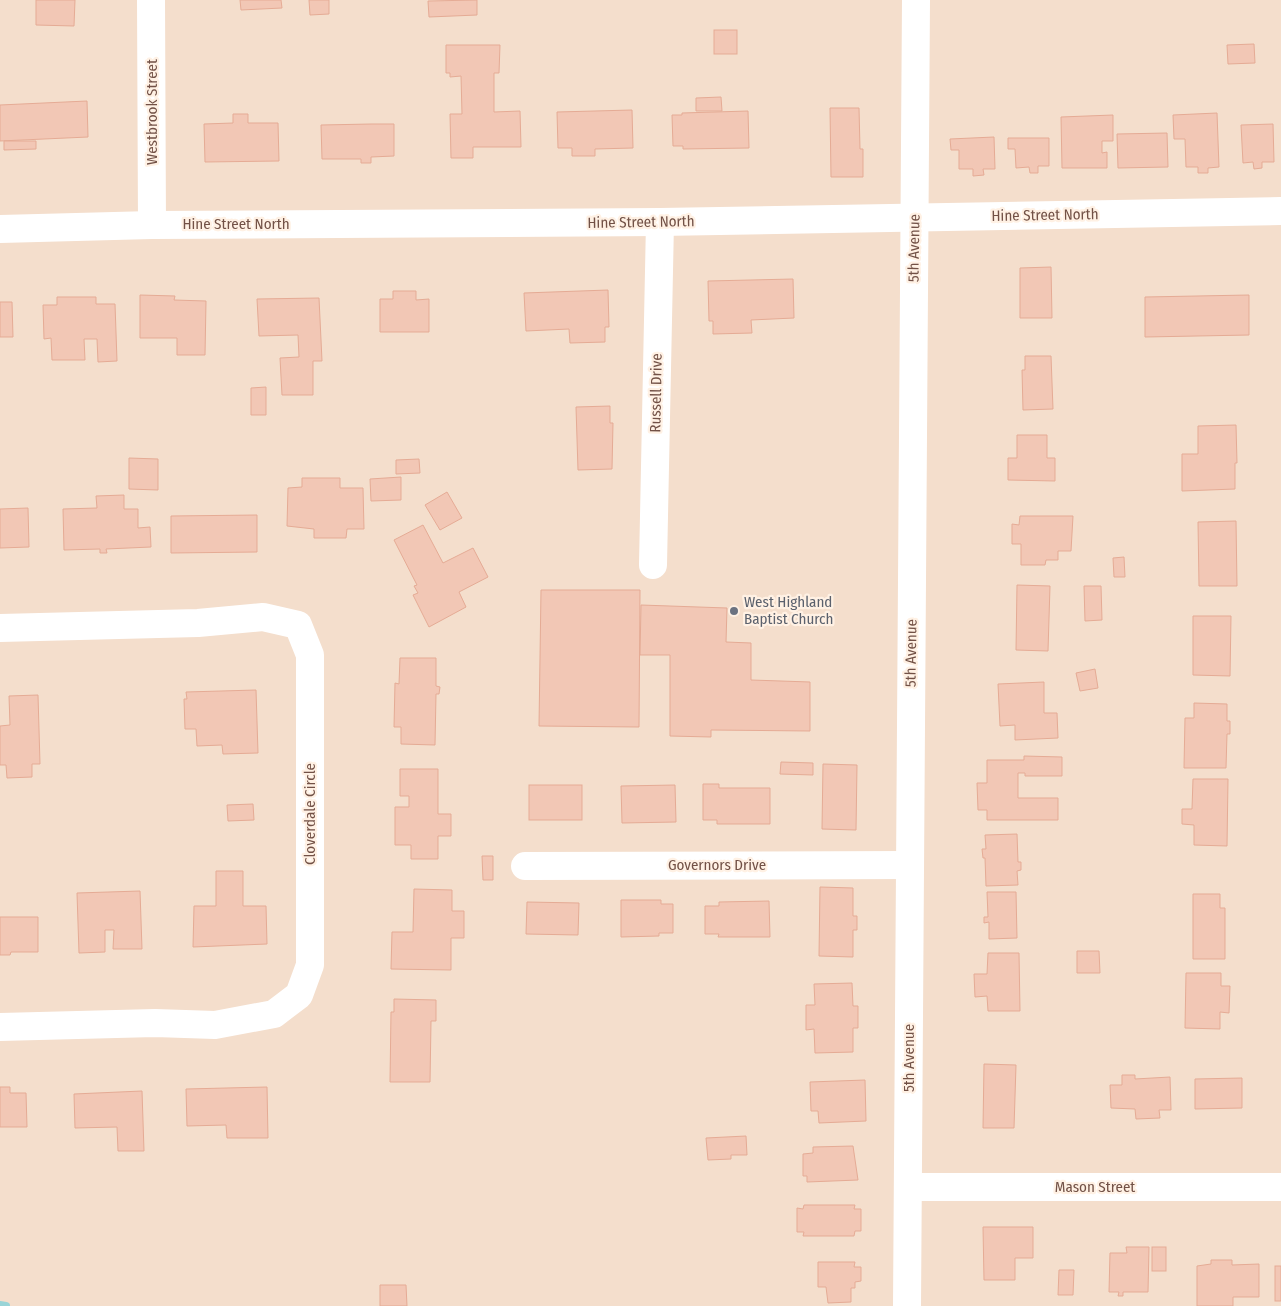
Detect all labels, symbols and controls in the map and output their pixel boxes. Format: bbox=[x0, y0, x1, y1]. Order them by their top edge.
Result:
street label: Westbrook Street bbox=[143, 59, 161, 165]
street label: Hine Street North bbox=[991, 205, 1099, 225]
street label: Hine Street North bbox=[587, 212, 695, 232]
street label: 5th Avenue bbox=[904, 214, 924, 282]
street label: Hine Street North bbox=[182, 215, 290, 233]
street label: Russell Drive bbox=[646, 353, 666, 433]
place label: West Highland Baptist Church bbox=[744, 593, 833, 628]
marker: West Highland Baptist Church bbox=[728, 605, 740, 617]
street label: 5th Avenue bbox=[901, 619, 921, 687]
street label: Cloverdale Circle bbox=[301, 763, 319, 865]
street label: Governors Drive bbox=[668, 856, 766, 874]
street label: 5th Avenue bbox=[900, 1024, 918, 1092]
street label: Mason Street bbox=[1055, 1178, 1135, 1196]

